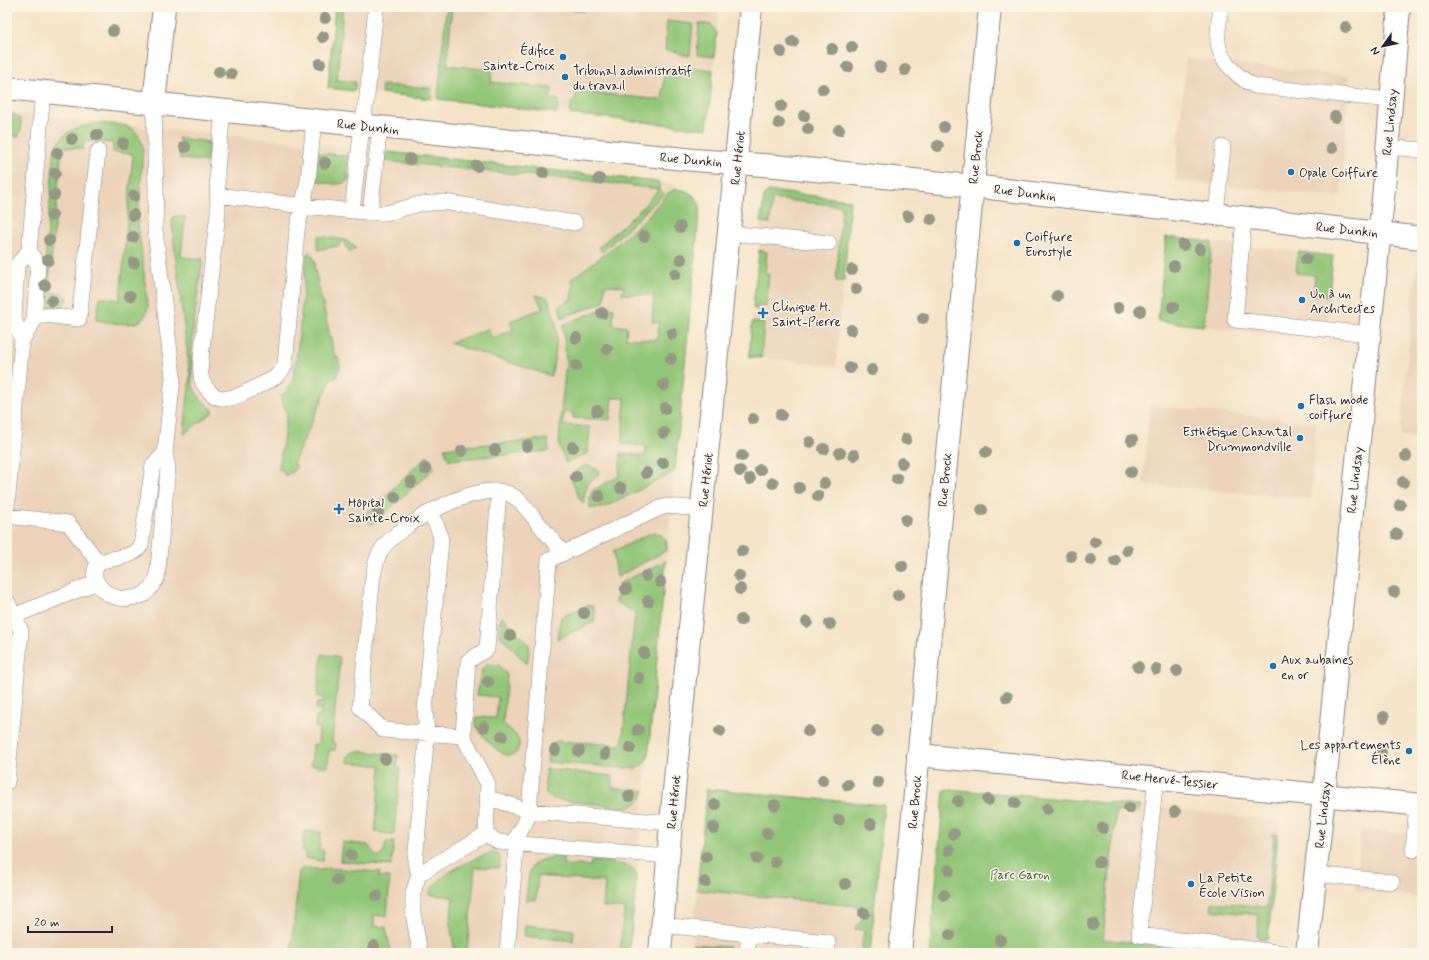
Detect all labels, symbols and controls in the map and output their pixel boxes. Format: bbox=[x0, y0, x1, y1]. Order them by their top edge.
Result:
north arrow bbox=[1363, 26, 1403, 66]
place label: Édifice Sainte-Croix bbox=[483, 42, 556, 75]
text: N bbox=[1368, 44, 1383, 58]
marker: Édifice Sainte-Croix bbox=[558, 52, 568, 62]
place label: Tribunal administratif du travail bbox=[573, 63, 692, 95]
marker: Tribunal administratif du travail bbox=[560, 72, 570, 82]
street label: Rue Lindsay bbox=[1379, 88, 1402, 156]
street label: Rue Dunkin bbox=[336, 116, 400, 139]
street label: Rue Brock bbox=[965, 129, 988, 185]
street label: Rue Hériot bbox=[727, 130, 750, 186]
street label: Rue Dunkin bbox=[659, 149, 723, 172]
place label: Opale Coiffure bbox=[1299, 165, 1378, 182]
marker: Opale Coiffure bbox=[1286, 167, 1296, 177]
street label: Rue Dunkin bbox=[993, 181, 1057, 206]
street label: Rue Dunkin bbox=[1315, 219, 1379, 242]
place label: Coiffure Eurostyle bbox=[1025, 229, 1073, 261]
marker: Coiffure Eurostyle bbox=[1012, 238, 1022, 248]
place label: Un à un Architectes bbox=[1310, 286, 1375, 318]
marker: Un à un Architectes bbox=[1297, 295, 1307, 305]
place label: Clinique H. Saint-Pierre bbox=[772, 299, 841, 331]
marker: Clinique H. Saint-Pierre bbox=[757, 307, 769, 319]
place label: Flash mode coiffure bbox=[1309, 392, 1369, 424]
marker: Flash mode coiffure bbox=[1296, 401, 1306, 411]
place label: Esthétique Chantal Drummondville bbox=[1182, 424, 1292, 456]
marker: Esthétique Chantal Drummondville bbox=[1295, 433, 1305, 443]
street label: Rue Lindsay bbox=[1344, 446, 1367, 514]
street label: Rue Hériot bbox=[695, 452, 718, 508]
street label: Rue Brock bbox=[935, 452, 956, 508]
place label: Hôpital Sainte-Croix bbox=[348, 495, 420, 527]
marker: Hôpital Sainte-Croix bbox=[333, 503, 345, 515]
place label: Aux aubaines en or bbox=[1281, 652, 1353, 684]
marker: Aux aubaines en or bbox=[1268, 661, 1278, 671]
place label: Les appartements Élène bbox=[1300, 737, 1401, 769]
marker: Les appartements Élène bbox=[1404, 746, 1414, 756]
street label: Rue Hervé-Tessier bbox=[1121, 767, 1219, 794]
street label: Rue Hériot bbox=[664, 774, 685, 830]
street label: Rue Brock bbox=[905, 774, 926, 830]
street label: Rue Lindsay bbox=[1312, 781, 1335, 849]
park label: Parc Garon bbox=[990, 867, 1050, 884]
place label: La Petite École Vision bbox=[1199, 870, 1265, 902]
marker: La Petite École Vision bbox=[1186, 879, 1196, 889]
scale bar bbox=[28, 908, 112, 934]
text: 20 m bbox=[34, 915, 60, 931]

